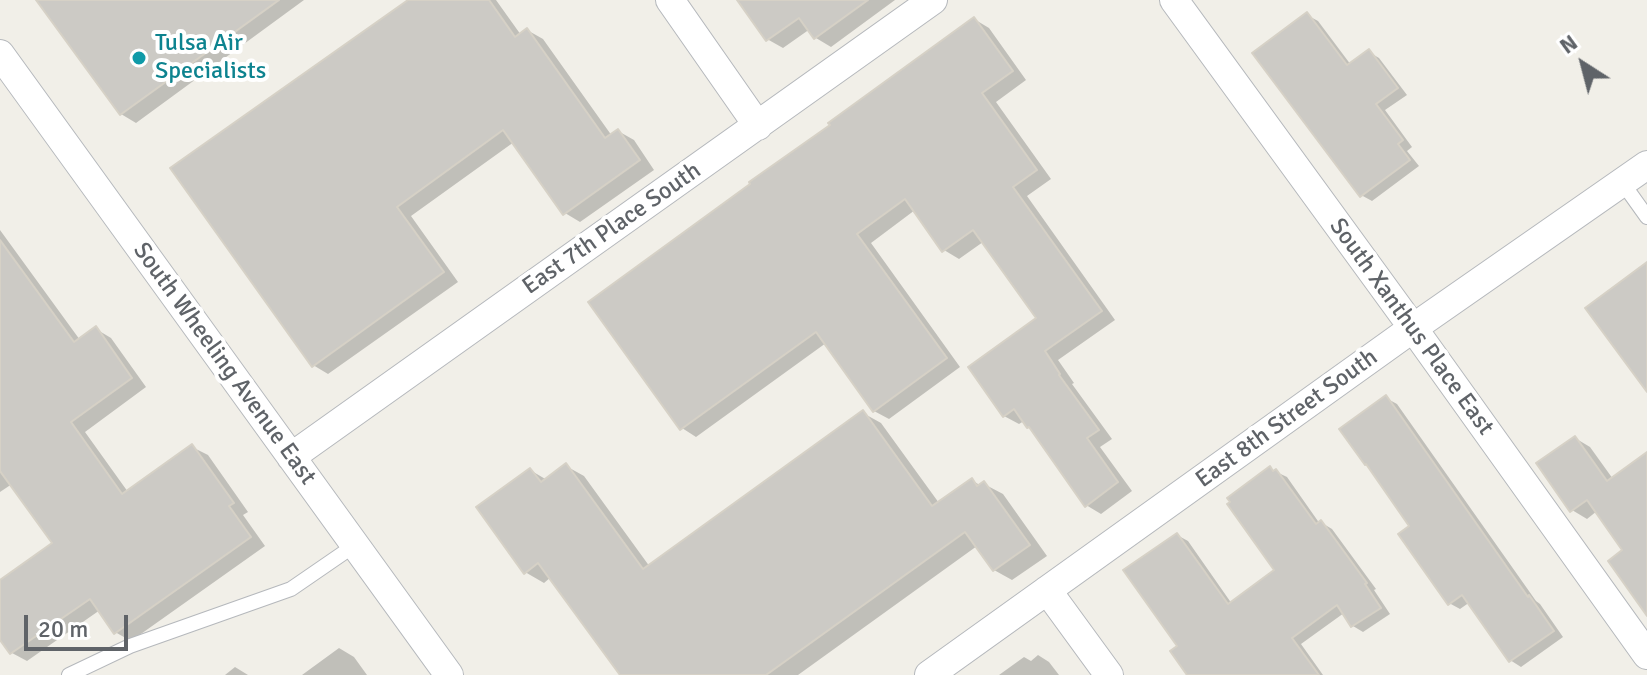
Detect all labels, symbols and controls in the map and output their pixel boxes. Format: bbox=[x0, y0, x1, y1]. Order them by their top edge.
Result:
north arrow bbox=[1543, 24, 1623, 104]
text: N bbox=[1554, 29, 1583, 60]
place label: Tulsa Air Specialists bbox=[155, 30, 266, 86]
marker: Tulsa Air Specialists bbox=[130, 49, 148, 67]
street label: East 7th Place South bbox=[517, 157, 707, 301]
street label: South Xanthus Place East bbox=[1323, 213, 1499, 441]
street label: South Wheeling Avenue East bbox=[126, 237, 322, 491]
street label: East 8th Street South bbox=[1190, 343, 1384, 495]
scale bar bbox=[28, 599, 132, 649]
text: 20 m bbox=[38, 614, 88, 644]

